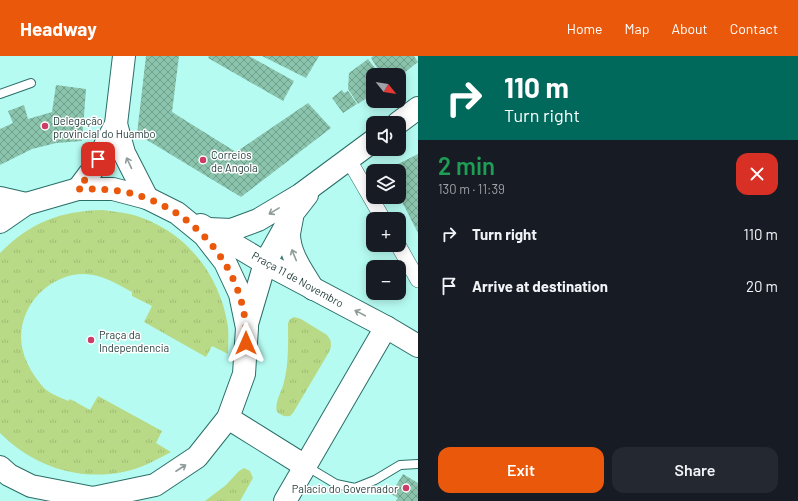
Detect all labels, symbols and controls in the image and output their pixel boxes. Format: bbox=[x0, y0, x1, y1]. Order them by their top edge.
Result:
text: Headway bbox=[20, 17, 97, 40]
text: Home bbox=[567, 20, 603, 37]
text: Map bbox=[625, 20, 649, 37]
text: About bbox=[671, 20, 708, 37]
text: Contact bbox=[730, 20, 778, 37]
north arrow bbox=[366, 68, 406, 108]
map controls bbox=[366, 68, 406, 300]
text: 110 m bbox=[504, 70, 569, 104]
icon: right bbox=[438, 72, 490, 124]
text: Turn right bbox=[504, 104, 580, 126]
place label: Delegação provincial do Huambo bbox=[53, 114, 155, 140]
button: sound bbox=[366, 116, 406, 156]
marker: Delegação provincial do Huambo bbox=[40, 121, 50, 131]
pin bbox=[81, 142, 115, 176]
icon: arrive bbox=[87, 148, 109, 170]
place label: Correios de Angola bbox=[211, 148, 258, 174]
text: 2 min bbox=[438, 151, 495, 180]
button: close bbox=[736, 153, 778, 195]
marker: Correios de Angola bbox=[198, 155, 208, 165]
one-way arrow bbox=[125, 157, 132, 169]
button: layers bbox=[366, 164, 406, 204]
text: 130 m · 11:39 bbox=[438, 181, 505, 197]
one-way arrow bbox=[268, 207, 280, 215]
button: + bbox=[366, 212, 406, 252]
icon: right bbox=[438, 223, 460, 245]
text: Turn right bbox=[472, 225, 537, 243]
text: 110 m bbox=[744, 225, 778, 243]
street label: Praça 11 de Novembro bbox=[250, 248, 346, 310]
one-way arrow bbox=[290, 249, 298, 261]
button: − bbox=[366, 260, 406, 300]
icon: arrive bbox=[438, 275, 460, 297]
text: Arrive at destination bbox=[472, 277, 608, 295]
text: 20 m bbox=[746, 277, 778, 295]
one-way arrow bbox=[354, 309, 366, 316]
position arrow bbox=[225, 322, 267, 364]
place label: Praça da Independencia bbox=[99, 328, 169, 354]
marker: Praça da Independencia bbox=[86, 335, 96, 345]
button: Exit bbox=[438, 447, 604, 493]
button: Share bbox=[612, 447, 778, 493]
one-way arrow bbox=[176, 463, 187, 472]
place label: Palacio do Governador bbox=[292, 482, 398, 495]
marker: Palacio do Governador bbox=[401, 483, 411, 493]

